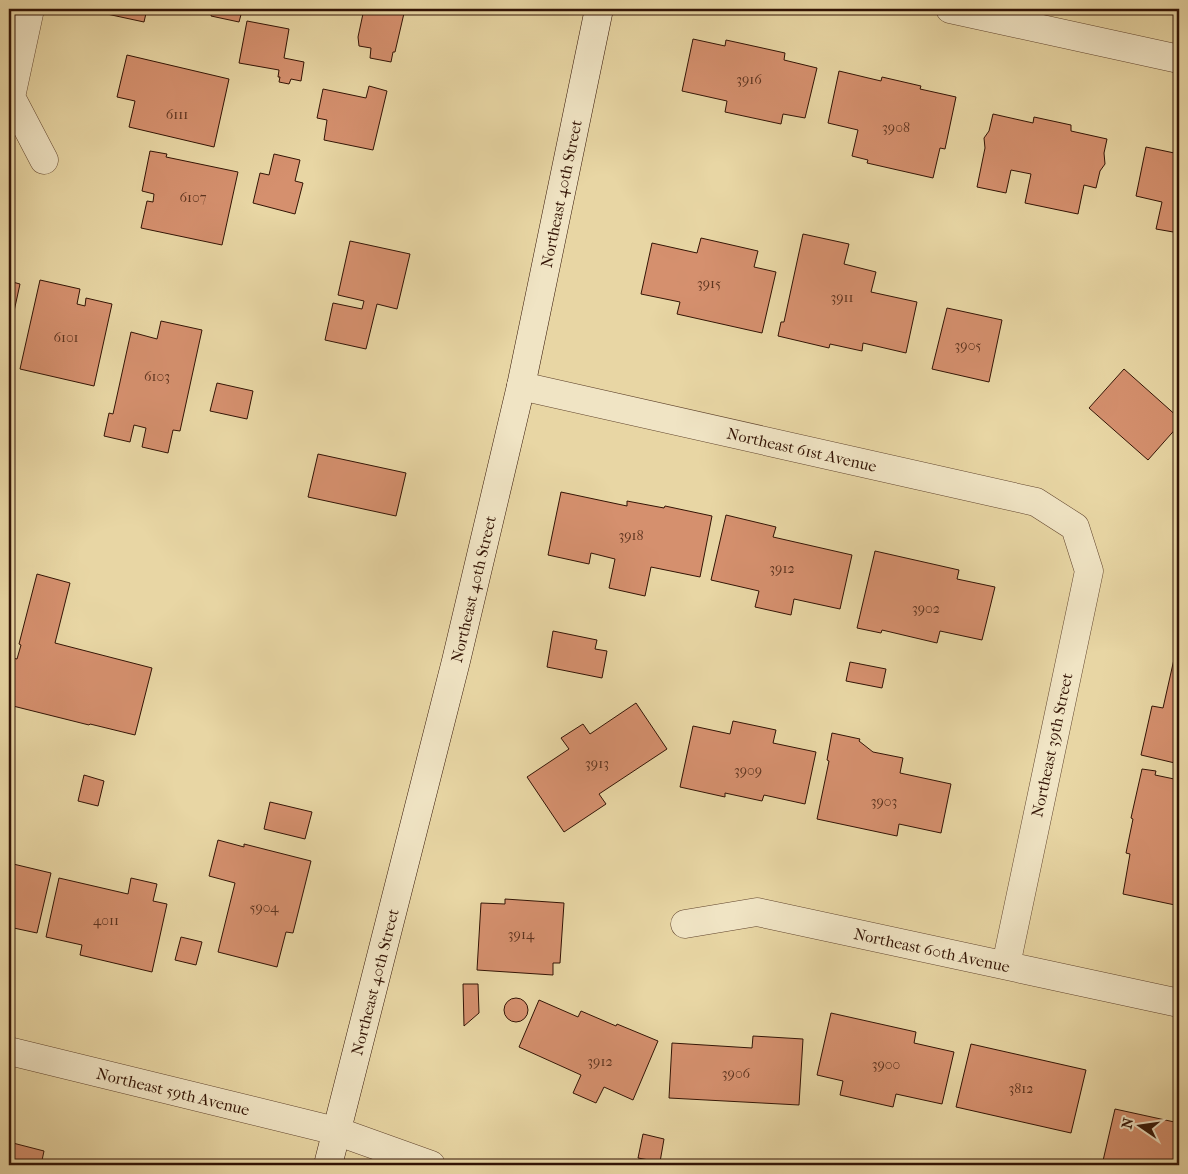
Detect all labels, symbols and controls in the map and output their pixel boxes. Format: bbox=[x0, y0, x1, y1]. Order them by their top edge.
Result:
house number: 3916 bbox=[736, 71, 762, 88]
house number: 6111 bbox=[166, 106, 188, 123]
street label: Northeast 40th Street bbox=[536, 118, 585, 269]
house number: 3908 bbox=[882, 119, 910, 136]
house number: 6107 bbox=[180, 189, 207, 206]
house number: 3915 bbox=[697, 275, 721, 292]
house number: 3911 bbox=[830, 289, 854, 306]
house number: 6101 bbox=[53, 329, 79, 346]
house number: 3905 bbox=[955, 337, 981, 354]
house number: 6103 bbox=[144, 368, 170, 385]
street label: Northeast 61st Avenue bbox=[725, 423, 879, 475]
street label: Northeast 40th Street bbox=[446, 513, 500, 664]
house number: 3918 bbox=[618, 527, 644, 544]
house number: 3912 bbox=[769, 560, 795, 577]
house number: 3902 bbox=[912, 600, 940, 617]
street label: Northeast 39th Street bbox=[1027, 671, 1077, 819]
house number: 3913 bbox=[585, 755, 609, 772]
house number: 3909 bbox=[734, 762, 762, 779]
house number: 3903 bbox=[871, 793, 897, 810]
house number: 5904 bbox=[249, 899, 279, 916]
street label: Northeast 40th Street bbox=[347, 906, 402, 1057]
house number: 4011 bbox=[93, 912, 119, 929]
street label: Northeast 60th Avenue bbox=[852, 924, 1012, 976]
house number: 3914 bbox=[508, 926, 535, 943]
house number: 3912 bbox=[587, 1053, 613, 1070]
house number: 3900 bbox=[872, 1056, 900, 1073]
street label: Northeast 59th Avenue bbox=[95, 1063, 252, 1119]
house number: 3906 bbox=[722, 1065, 751, 1082]
house number: 3812 bbox=[1009, 1080, 1033, 1097]
north arrow bbox=[1116, 1102, 1166, 1152]
text: N bbox=[1118, 1116, 1137, 1130]

